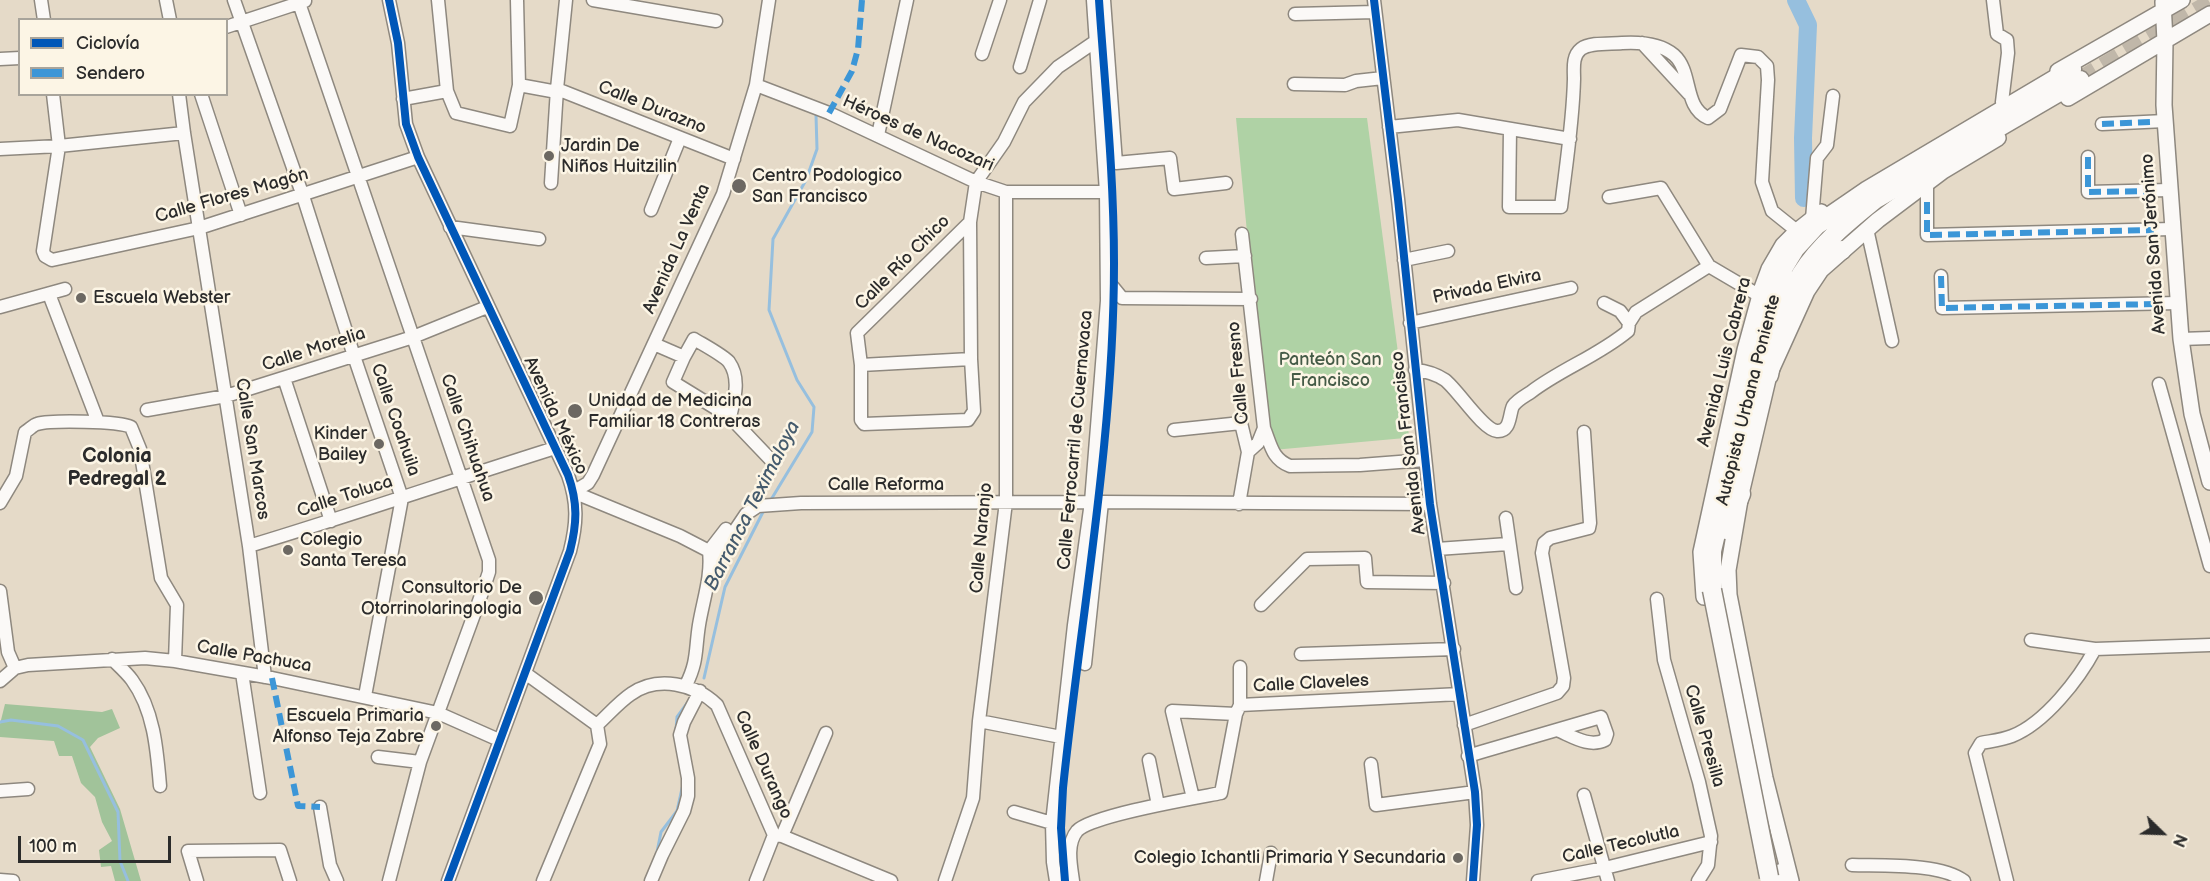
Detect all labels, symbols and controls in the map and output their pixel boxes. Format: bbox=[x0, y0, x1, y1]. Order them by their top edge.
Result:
legend bbox=[18, 18, 228, 96]
text: Ciclovía bbox=[76, 33, 140, 54]
text: Sendero bbox=[76, 63, 145, 84]
street label: Calle Durazno bbox=[595, 76, 709, 140]
street label: Héroes de Nacozari bbox=[839, 91, 997, 177]
place label: Jardin De Niños Huitzilin bbox=[561, 135, 677, 178]
marker: Jardin De Niños Huitzilin bbox=[542, 149, 556, 163]
street label: Avenida San Jerónimo bbox=[2137, 153, 2171, 335]
street label: Calle Flores Magón bbox=[153, 164, 311, 228]
place label: Centro Podologico San Francisco bbox=[752, 165, 902, 207]
marker: Centro Podologico San Francisco bbox=[730, 177, 748, 195]
street label: Avenida La Venta bbox=[639, 181, 715, 317]
street label: Calle Río Chico bbox=[851, 211, 955, 315]
street label: Privada Elvira bbox=[1431, 265, 1543, 309]
street label: Avenida Luis Cabrera bbox=[1693, 275, 1757, 449]
place label: Escuela Webster bbox=[93, 287, 230, 309]
marker: Escuela Webster bbox=[74, 291, 88, 305]
street label: Autopista Urbana Poniente bbox=[1712, 292, 1786, 508]
street label: Calle Ferrocarril de Cuernavaca bbox=[1054, 309, 1098, 571]
street label: Calle Fresno bbox=[1224, 321, 1254, 425]
street label: Calle Morelia bbox=[260, 323, 368, 377]
park label: Panteón San Francisco bbox=[1278, 349, 1382, 392]
street label: Avenida San Francisco bbox=[1387, 350, 1431, 536]
street label: Avenida México bbox=[518, 353, 592, 479]
street label: Calle Coahuila bbox=[366, 361, 424, 479]
street label: Calle Chihuahua bbox=[435, 371, 499, 505]
street label: Calle San Marcos bbox=[230, 377, 274, 521]
place label: Unidad de Medicina Familiar 18 Contreras bbox=[588, 390, 760, 432]
marker: Unidad de Medicina Familiar 18 Contreras bbox=[566, 402, 584, 420]
water label: Barranca Teximaloya bbox=[700, 417, 806, 595]
place label: Kinder Bailey bbox=[314, 423, 367, 466]
marker: Kinder Bailey bbox=[372, 437, 386, 451]
district label: Colonia Pedregal 2 bbox=[67, 445, 167, 492]
street label: Calle Toluca bbox=[294, 471, 396, 523]
street label: Calle Reforma bbox=[828, 474, 944, 496]
street label: Calle Naranjo bbox=[966, 482, 998, 594]
place label: Colegio Santa Teresa bbox=[300, 529, 407, 572]
marker: Colegio Santa Teresa bbox=[281, 543, 295, 557]
place label: Consultorio De Otorrinolaringologia bbox=[361, 577, 522, 620]
marker: Consultorio De Otorrinolaringologia bbox=[527, 589, 545, 607]
street label: Calle Pachuca bbox=[195, 636, 313, 678]
street label: Calle Claveles bbox=[1253, 670, 1369, 698]
street label: Calle Presilla bbox=[1679, 682, 1729, 790]
place label: Escuela Primaria Alfonso Teja Zabre bbox=[273, 705, 424, 748]
street label: Calle Durango bbox=[729, 707, 797, 823]
marker: Escuela Primaria Alfonso Teja Zabre bbox=[429, 719, 443, 733]
north arrow bbox=[2132, 803, 2192, 863]
street label: Calle Tecolutla bbox=[1560, 821, 1682, 869]
scale bar bbox=[21, 824, 174, 862]
text: N bbox=[2168, 831, 2190, 849]
text: 100 m bbox=[29, 836, 77, 857]
place label: Colegio Ichantli Primaria Y Secundaria bbox=[1134, 847, 1446, 869]
marker: Colegio Ichantli Primaria Y Secundaria bbox=[1451, 851, 1465, 865]

